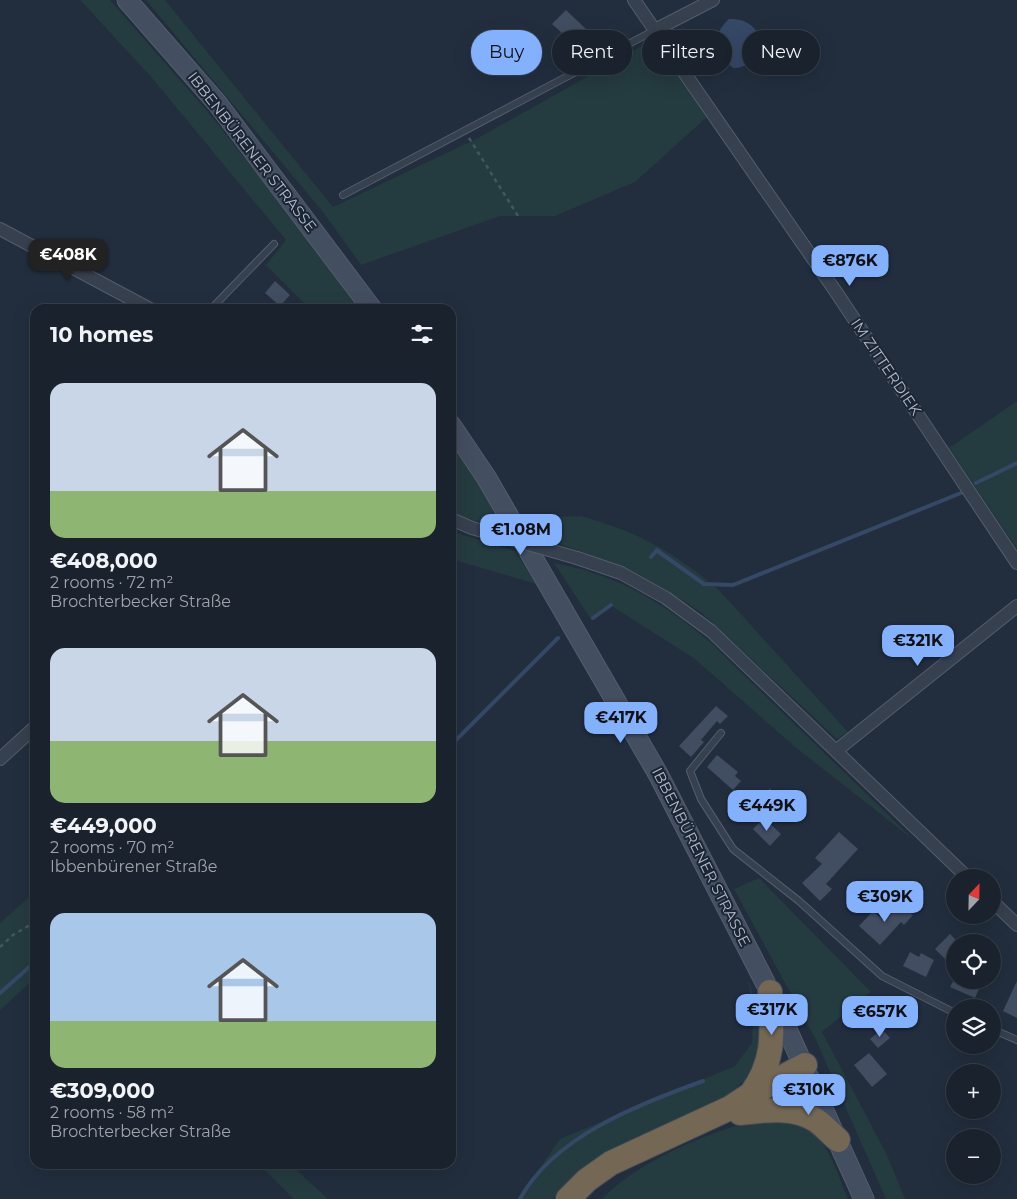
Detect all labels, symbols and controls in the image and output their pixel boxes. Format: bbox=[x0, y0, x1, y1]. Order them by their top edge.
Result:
chip: Buy bbox=[471, 30, 542, 75]
chip: Rent bbox=[552, 30, 632, 75]
chip: Filters bbox=[642, 30, 732, 75]
chip: New bbox=[742, 30, 820, 75]
street label: IBBENBÜRENER STRASSE bbox=[184, 68, 321, 236]
pin: €408K bbox=[33, 238, 103, 281]
pin: €876K bbox=[815, 244, 885, 287]
text: €408K bbox=[39, 245, 97, 264]
text: €876K bbox=[823, 251, 877, 270]
street label: IM ZITTERDIEK bbox=[847, 315, 926, 419]
icon: filters bbox=[408, 320, 436, 348]
text: 10 homes bbox=[50, 322, 153, 347]
icon: home bbox=[198, 415, 288, 505]
pin: €1.08M bbox=[480, 514, 562, 556]
text: €1.08M bbox=[491, 520, 551, 539]
text: €408,000 bbox=[50, 548, 158, 573]
text: 2 rooms · 72 m² bbox=[50, 573, 173, 592]
text: Brochterbecker Straße bbox=[50, 592, 231, 611]
pin: €321K bbox=[883, 624, 953, 667]
text: €321K bbox=[893, 631, 943, 650]
icon: home bbox=[198, 680, 288, 770]
pin: €417K bbox=[586, 702, 656, 744]
text: €417K bbox=[595, 708, 647, 727]
street label: IBBENBÜRENER STRASSE bbox=[648, 764, 755, 949]
pin: €449K bbox=[732, 790, 802, 832]
text: €449K bbox=[739, 796, 795, 815]
text: €449,000 bbox=[50, 813, 157, 838]
text: 2 rooms · 70 m² bbox=[50, 838, 175, 857]
text: Ibbenbürener Straße bbox=[50, 857, 217, 876]
north arrow bbox=[946, 869, 1001, 924]
map controls bbox=[946, 869, 1001, 1184]
pin: €309K bbox=[850, 880, 920, 923]
text: €309K bbox=[857, 887, 913, 906]
button: locate bbox=[946, 934, 1001, 989]
icon: home bbox=[198, 945, 288, 1035]
pin: €317K bbox=[737, 994, 807, 1036]
pin: €657K bbox=[845, 996, 915, 1038]
button: layers bbox=[946, 999, 1001, 1054]
text: €317K bbox=[747, 1000, 797, 1019]
text: €657K bbox=[853, 1002, 907, 1021]
button: + bbox=[946, 1064, 1001, 1119]
pin: €310K bbox=[774, 1074, 844, 1116]
text: €309,000 bbox=[50, 1078, 155, 1103]
text: €310K bbox=[783, 1080, 835, 1099]
text: 2 rooms · 58 m² bbox=[50, 1103, 174, 1122]
text: Brochterbecker Straße bbox=[50, 1122, 231, 1141]
button: − bbox=[946, 1129, 1001, 1184]

